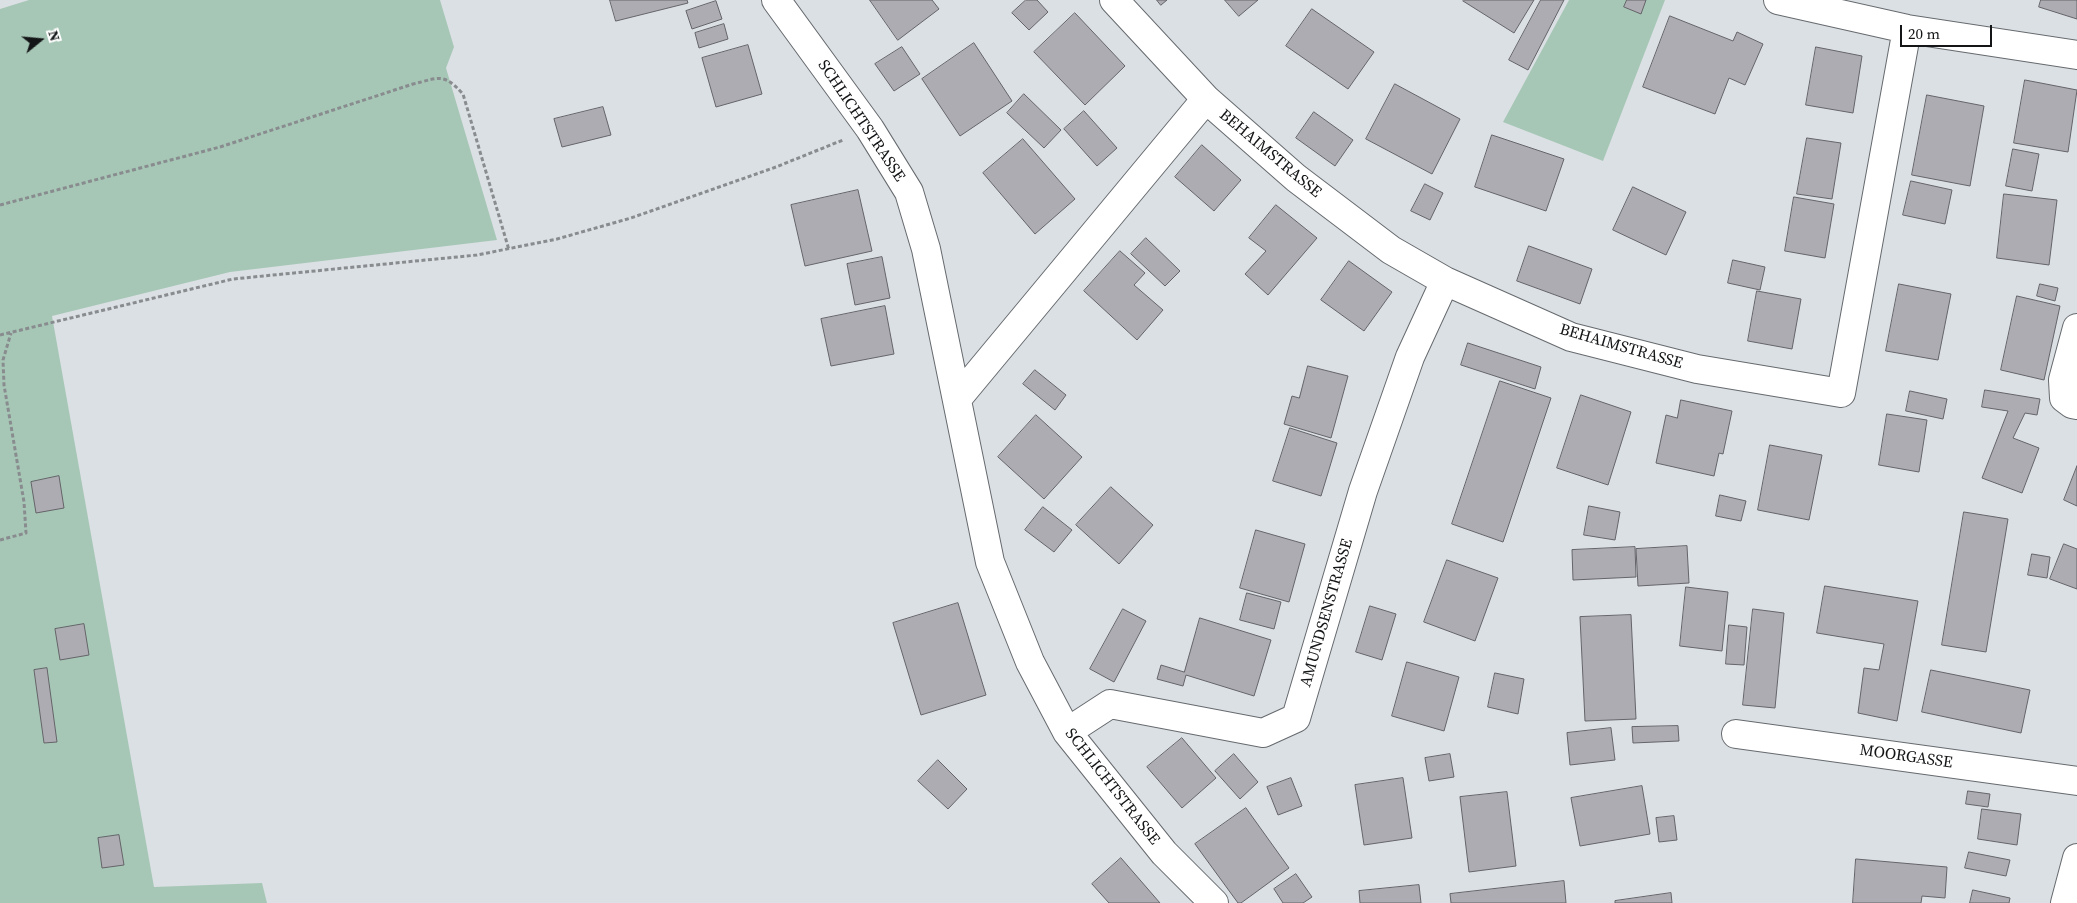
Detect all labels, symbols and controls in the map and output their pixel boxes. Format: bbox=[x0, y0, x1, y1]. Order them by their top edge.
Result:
north arrow bbox=[15, 15, 65, 65]
scale bar bbox=[1902, 15, 1994, 47]
text: 20 m bbox=[1908, 23, 1940, 44]
text: N bbox=[43, 28, 65, 43]
street label: SCHLICHTSTRASSE bbox=[813, 56, 909, 186]
street label: BEHAIMSTRASSE bbox=[1215, 106, 1325, 202]
street label: BEHAIMSTRASSE bbox=[1557, 320, 1685, 374]
street label: AMUNDSENSTRASSE bbox=[1297, 537, 1357, 689]
street label: SCHLICHTSTRASSE bbox=[1061, 725, 1163, 849]
street label: MOORGASSE bbox=[1858, 741, 1954, 773]

